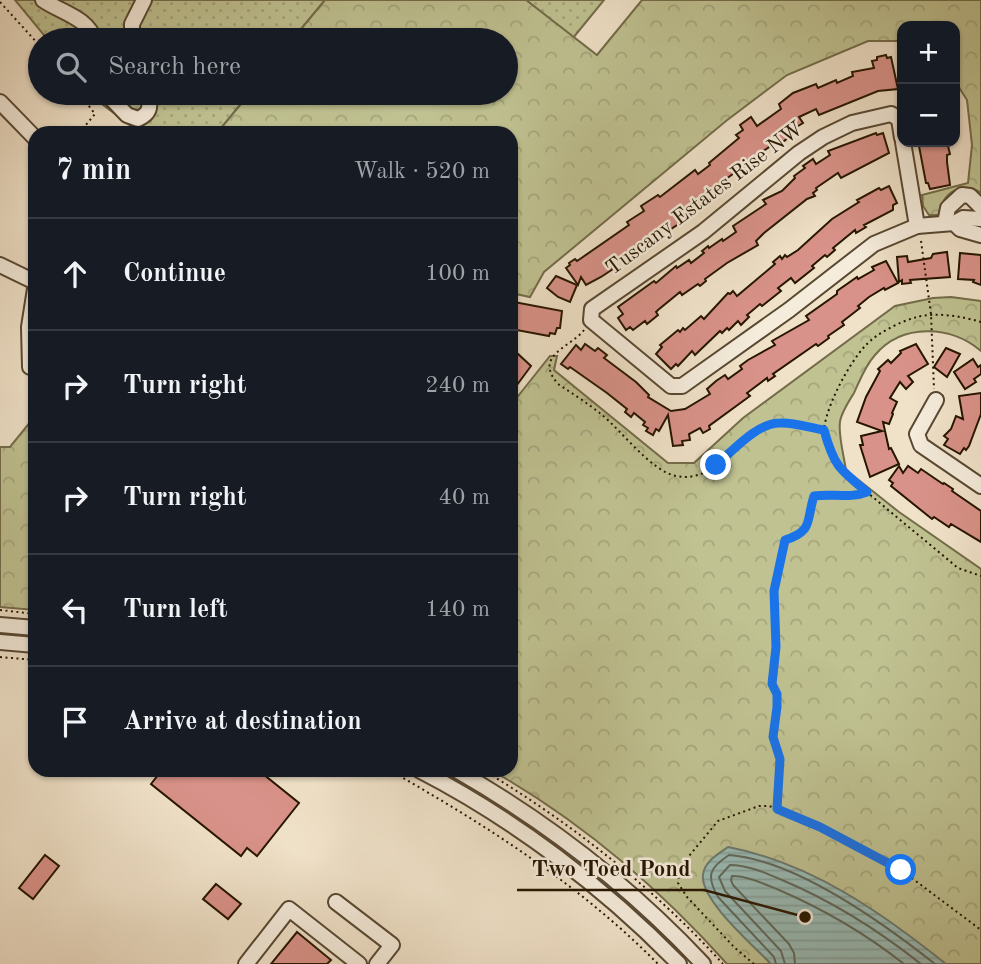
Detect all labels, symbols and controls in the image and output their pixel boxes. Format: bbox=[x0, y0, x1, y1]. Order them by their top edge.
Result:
map controls bbox=[897, 21, 960, 147]
button: + bbox=[897, 21, 960, 84]
search box bbox=[28, 28, 518, 105]
icon: search bbox=[52, 48, 90, 86]
text: Search here bbox=[108, 54, 241, 80]
button: − bbox=[897, 84, 960, 147]
street label: Tuscany Estates Rise NW bbox=[603, 118, 807, 280]
text: 7 min bbox=[56, 156, 131, 186]
text: Walk · 520 m bbox=[354, 160, 490, 183]
icon: ahead bbox=[56, 255, 94, 293]
text: Continue bbox=[123, 261, 226, 287]
text: 100 m bbox=[425, 262, 490, 285]
icon: right bbox=[56, 367, 94, 405]
text: Turn right bbox=[123, 373, 246, 399]
text: 240 m bbox=[425, 374, 490, 397]
route end bbox=[700, 449, 731, 480]
icon: right bbox=[56, 479, 94, 517]
text: Turn right bbox=[123, 485, 246, 511]
text: 40 m bbox=[439, 486, 490, 509]
icon: left bbox=[56, 591, 94, 629]
text: Turn left bbox=[123, 597, 228, 623]
text: 140 m bbox=[425, 598, 490, 621]
icon: arrive bbox=[56, 703, 94, 741]
text: Arrive at destination bbox=[123, 709, 362, 735]
callout: Two Toed Pond bbox=[517, 846, 704, 890]
route start bbox=[885, 854, 916, 885]
text: Two Toed Pond bbox=[531, 858, 691, 881]

